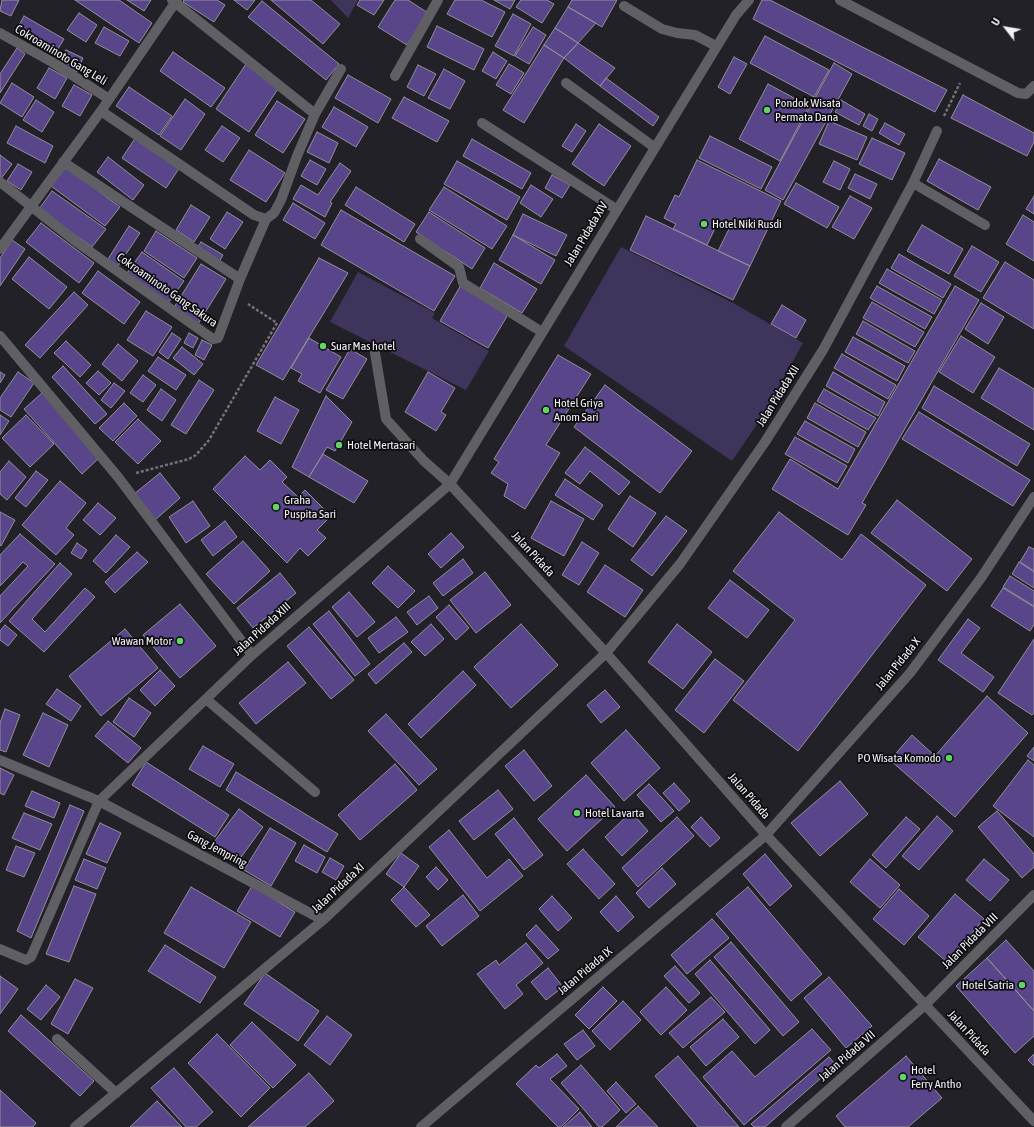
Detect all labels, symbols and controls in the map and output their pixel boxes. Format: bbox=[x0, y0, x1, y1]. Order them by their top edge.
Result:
north arrow bbox=[986, 8, 1026, 48]
text: U bbox=[989, 16, 1003, 28]
street label: Cokroaminoto Gang Leli bbox=[12, 22, 110, 88]
place label: Pondok Wisata Permata Dana bbox=[775, 96, 841, 124]
marker: Pondok Wisata Permata Dana bbox=[762, 105, 772, 115]
street label: Jalan Pidada XIV bbox=[561, 199, 611, 269]
place label: Hotel Niki Rusdi bbox=[712, 217, 782, 231]
marker: Hotel Niki Rusdi bbox=[699, 219, 709, 229]
street label: Cokroaminoto Gang Sakura bbox=[114, 250, 220, 330]
place label: Suar Mas hotel bbox=[331, 339, 396, 353]
marker: Suar Mas hotel bbox=[318, 341, 328, 351]
street label: Jalan Pidada XII bbox=[753, 363, 803, 429]
place label: Hotel Griya Anom Sari bbox=[554, 396, 603, 424]
marker: Hotel Griya Anom Sari bbox=[541, 405, 551, 415]
place label: Hotel Mertasari bbox=[347, 438, 415, 452]
marker: Hotel Mertasari bbox=[334, 440, 344, 450]
place label: Graha Puspita Sari bbox=[284, 493, 336, 521]
marker: Graha Puspita Sari bbox=[271, 502, 281, 512]
street label: Jalan Pidada bbox=[508, 528, 558, 580]
street label: Jalan Pidada XIII bbox=[230, 599, 294, 659]
place label: Wawan Motor bbox=[112, 634, 172, 648]
street label: Jalan Pidada X bbox=[872, 635, 924, 693]
marker: Wawan Motor bbox=[175, 636, 185, 646]
place label: PO Wisata Komodo bbox=[858, 751, 941, 765]
marker: PO Wisata Komodo bbox=[944, 753, 954, 763]
street label: Jalan Pidada bbox=[725, 770, 773, 822]
place label: Hotel Lavarta bbox=[585, 806, 644, 820]
marker: Hotel Lavarta bbox=[572, 808, 582, 818]
street label: Gang Jempring bbox=[185, 827, 249, 871]
street label: Jalan Pidada XI bbox=[309, 860, 367, 916]
street label: Jalan Pidada VIII bbox=[939, 910, 1001, 972]
street label: Jalan Pidada IX bbox=[555, 944, 615, 998]
place label: Hotel Satria bbox=[962, 978, 1014, 992]
marker: Hotel Satria bbox=[1017, 980, 1027, 990]
street label: Jalan Pidada bbox=[944, 1007, 994, 1059]
street label: Jalan Pidada VII bbox=[816, 1028, 878, 1084]
place label: Hotel Ferry Antho bbox=[911, 1063, 961, 1091]
marker: Hotel Ferry Antho bbox=[898, 1072, 908, 1082]

